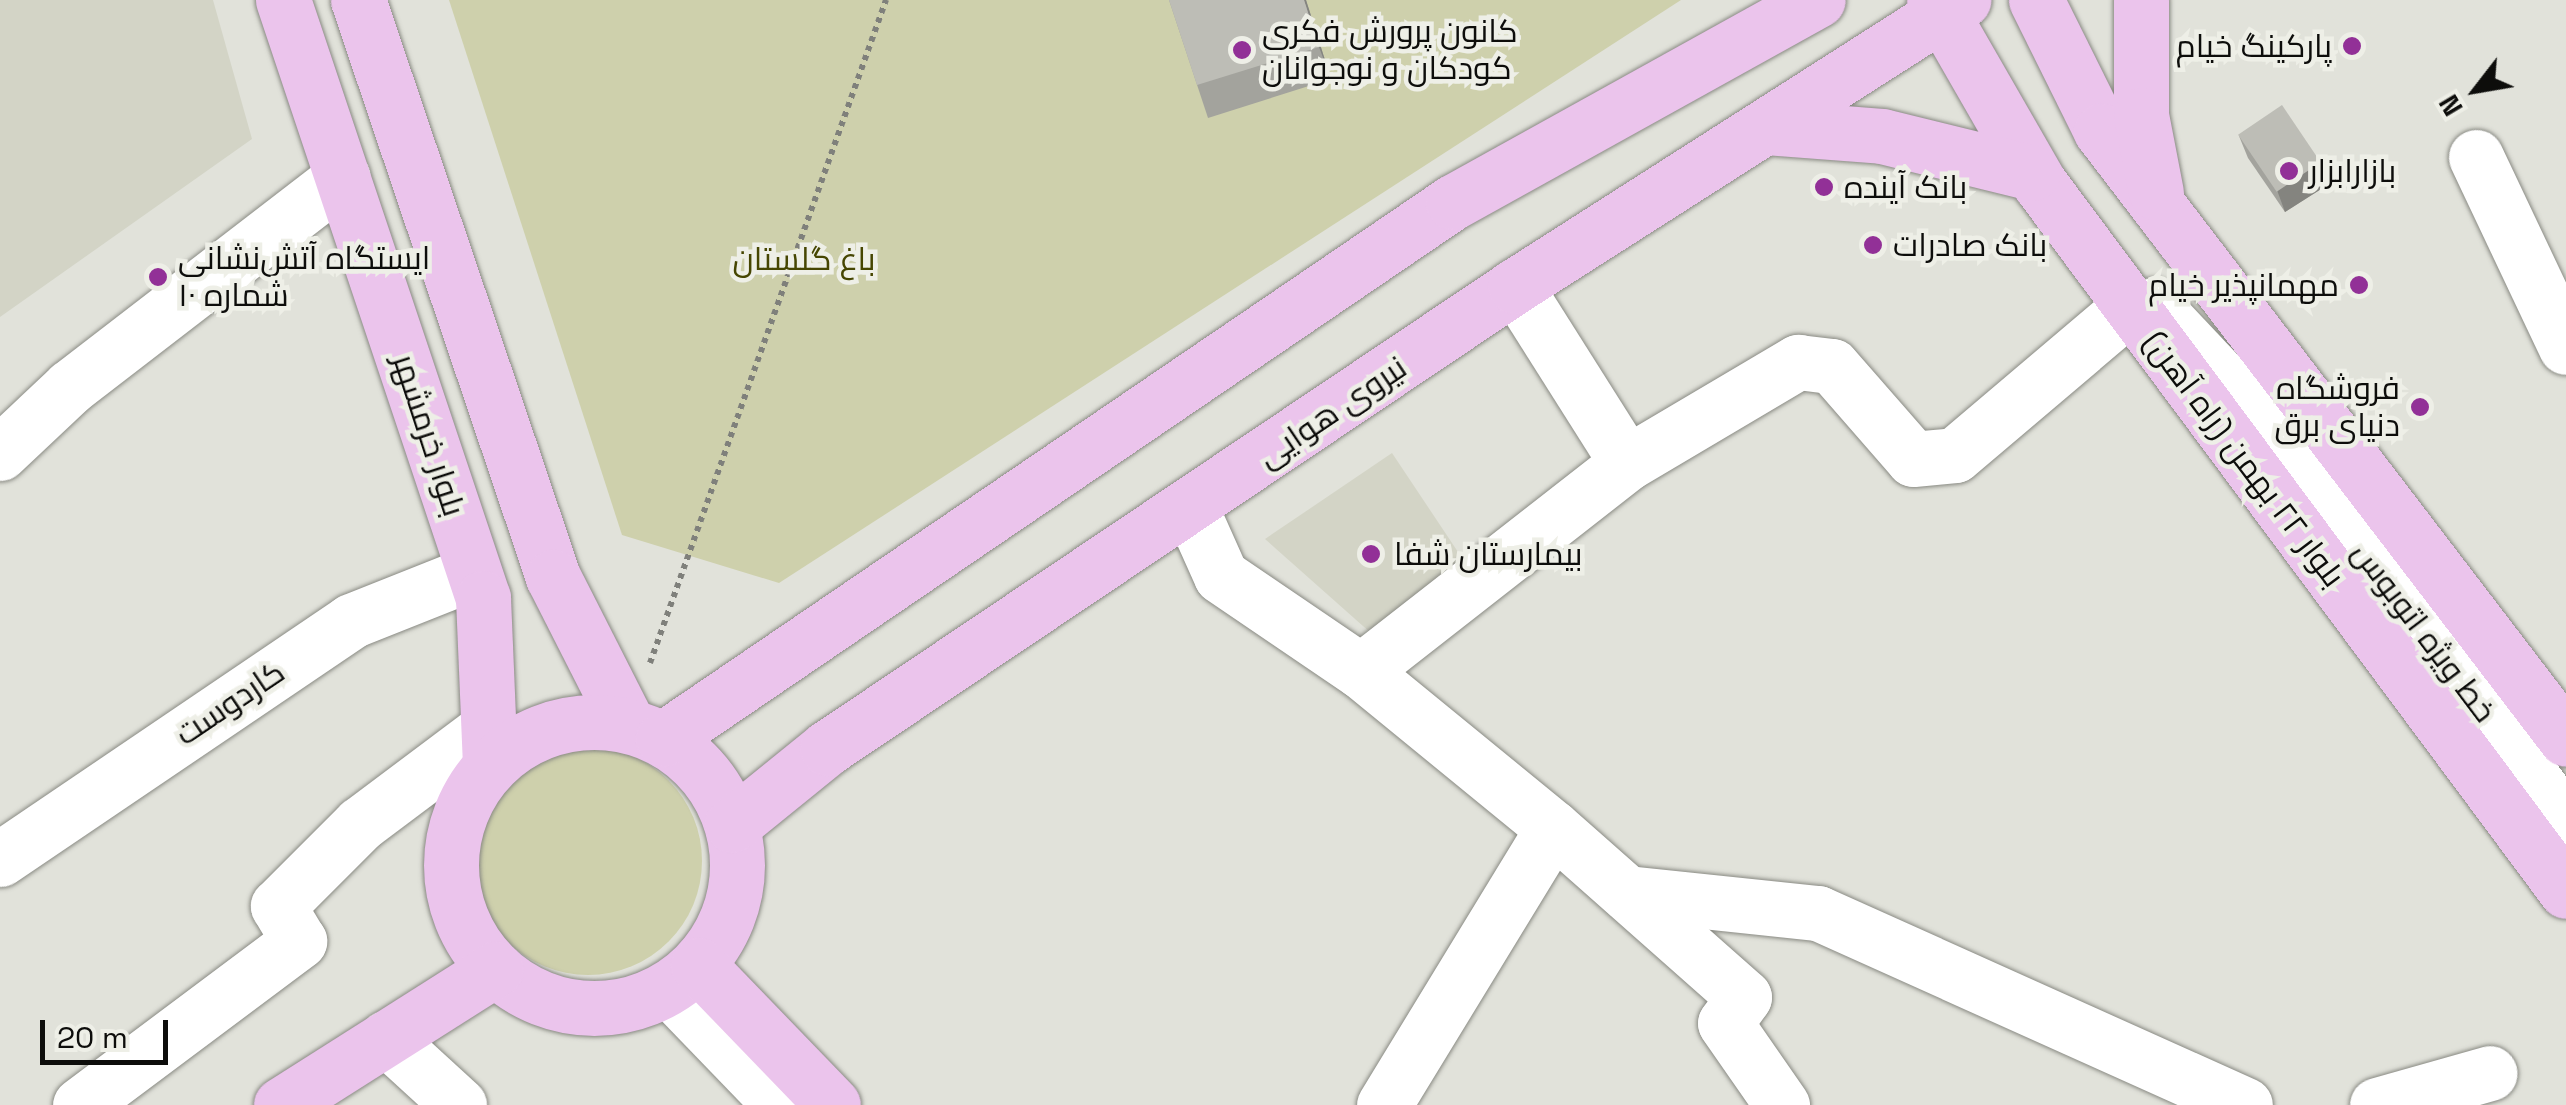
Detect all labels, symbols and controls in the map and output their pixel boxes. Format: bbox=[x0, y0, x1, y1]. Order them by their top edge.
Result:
place label: کانون پرورش فکری کودکان و نوجوانان bbox=[1262, 13, 1518, 88]
place label: پارکینگ خیام bbox=[2176, 27, 2332, 65]
marker: پارکینگ خیام bbox=[2341, 35, 2363, 57]
marker: کانون پرورش فکری کودکان و نوجوانان bbox=[1231, 39, 1253, 61]
north arrow bbox=[2426, 40, 2526, 140]
text: N bbox=[2430, 88, 2471, 123]
place label: بازارابزار bbox=[2309, 152, 2396, 190]
marker: بازارابزار bbox=[2278, 160, 2300, 182]
place label: بانک آینده bbox=[1844, 168, 1967, 206]
marker: بانک آینده bbox=[1813, 176, 1835, 198]
place label: بانک صادرات bbox=[1893, 226, 2047, 264]
marker: بانک صادرات bbox=[1862, 234, 1884, 256]
place label: ایستگاه آتش‌نشانی شماره ۱۰ bbox=[178, 240, 430, 315]
park label: باغ گلستان bbox=[733, 240, 875, 278]
marker: ایستگاه آتش‌نشانی شماره ۱۰ bbox=[147, 266, 169, 288]
place label: مهمانپذیر خیام bbox=[2148, 266, 2339, 304]
marker: مهمانپذیر خیام bbox=[2348, 274, 2370, 296]
street label: بلوار ۲۲ بهمن (راه آهن) bbox=[2135, 323, 2353, 595]
street label: نیروی هوایی bbox=[1250, 348, 1414, 476]
street label: بلوار خرمشهر bbox=[385, 349, 473, 521]
place label: فروشگاه دنیای برق bbox=[2274, 370, 2400, 445]
marker: فروشگاه دنیای برق bbox=[2409, 396, 2431, 418]
street label: خط ویژه اتوبوس bbox=[2344, 534, 2504, 730]
place label: بیمارستان شفا bbox=[1394, 535, 1583, 573]
marker: بیمارستان شفا bbox=[1358, 541, 1384, 567]
street label: کاردوست bbox=[168, 653, 292, 753]
scale bar bbox=[45, 1000, 172, 1062]
text: 20 m bbox=[57, 1018, 128, 1057]

